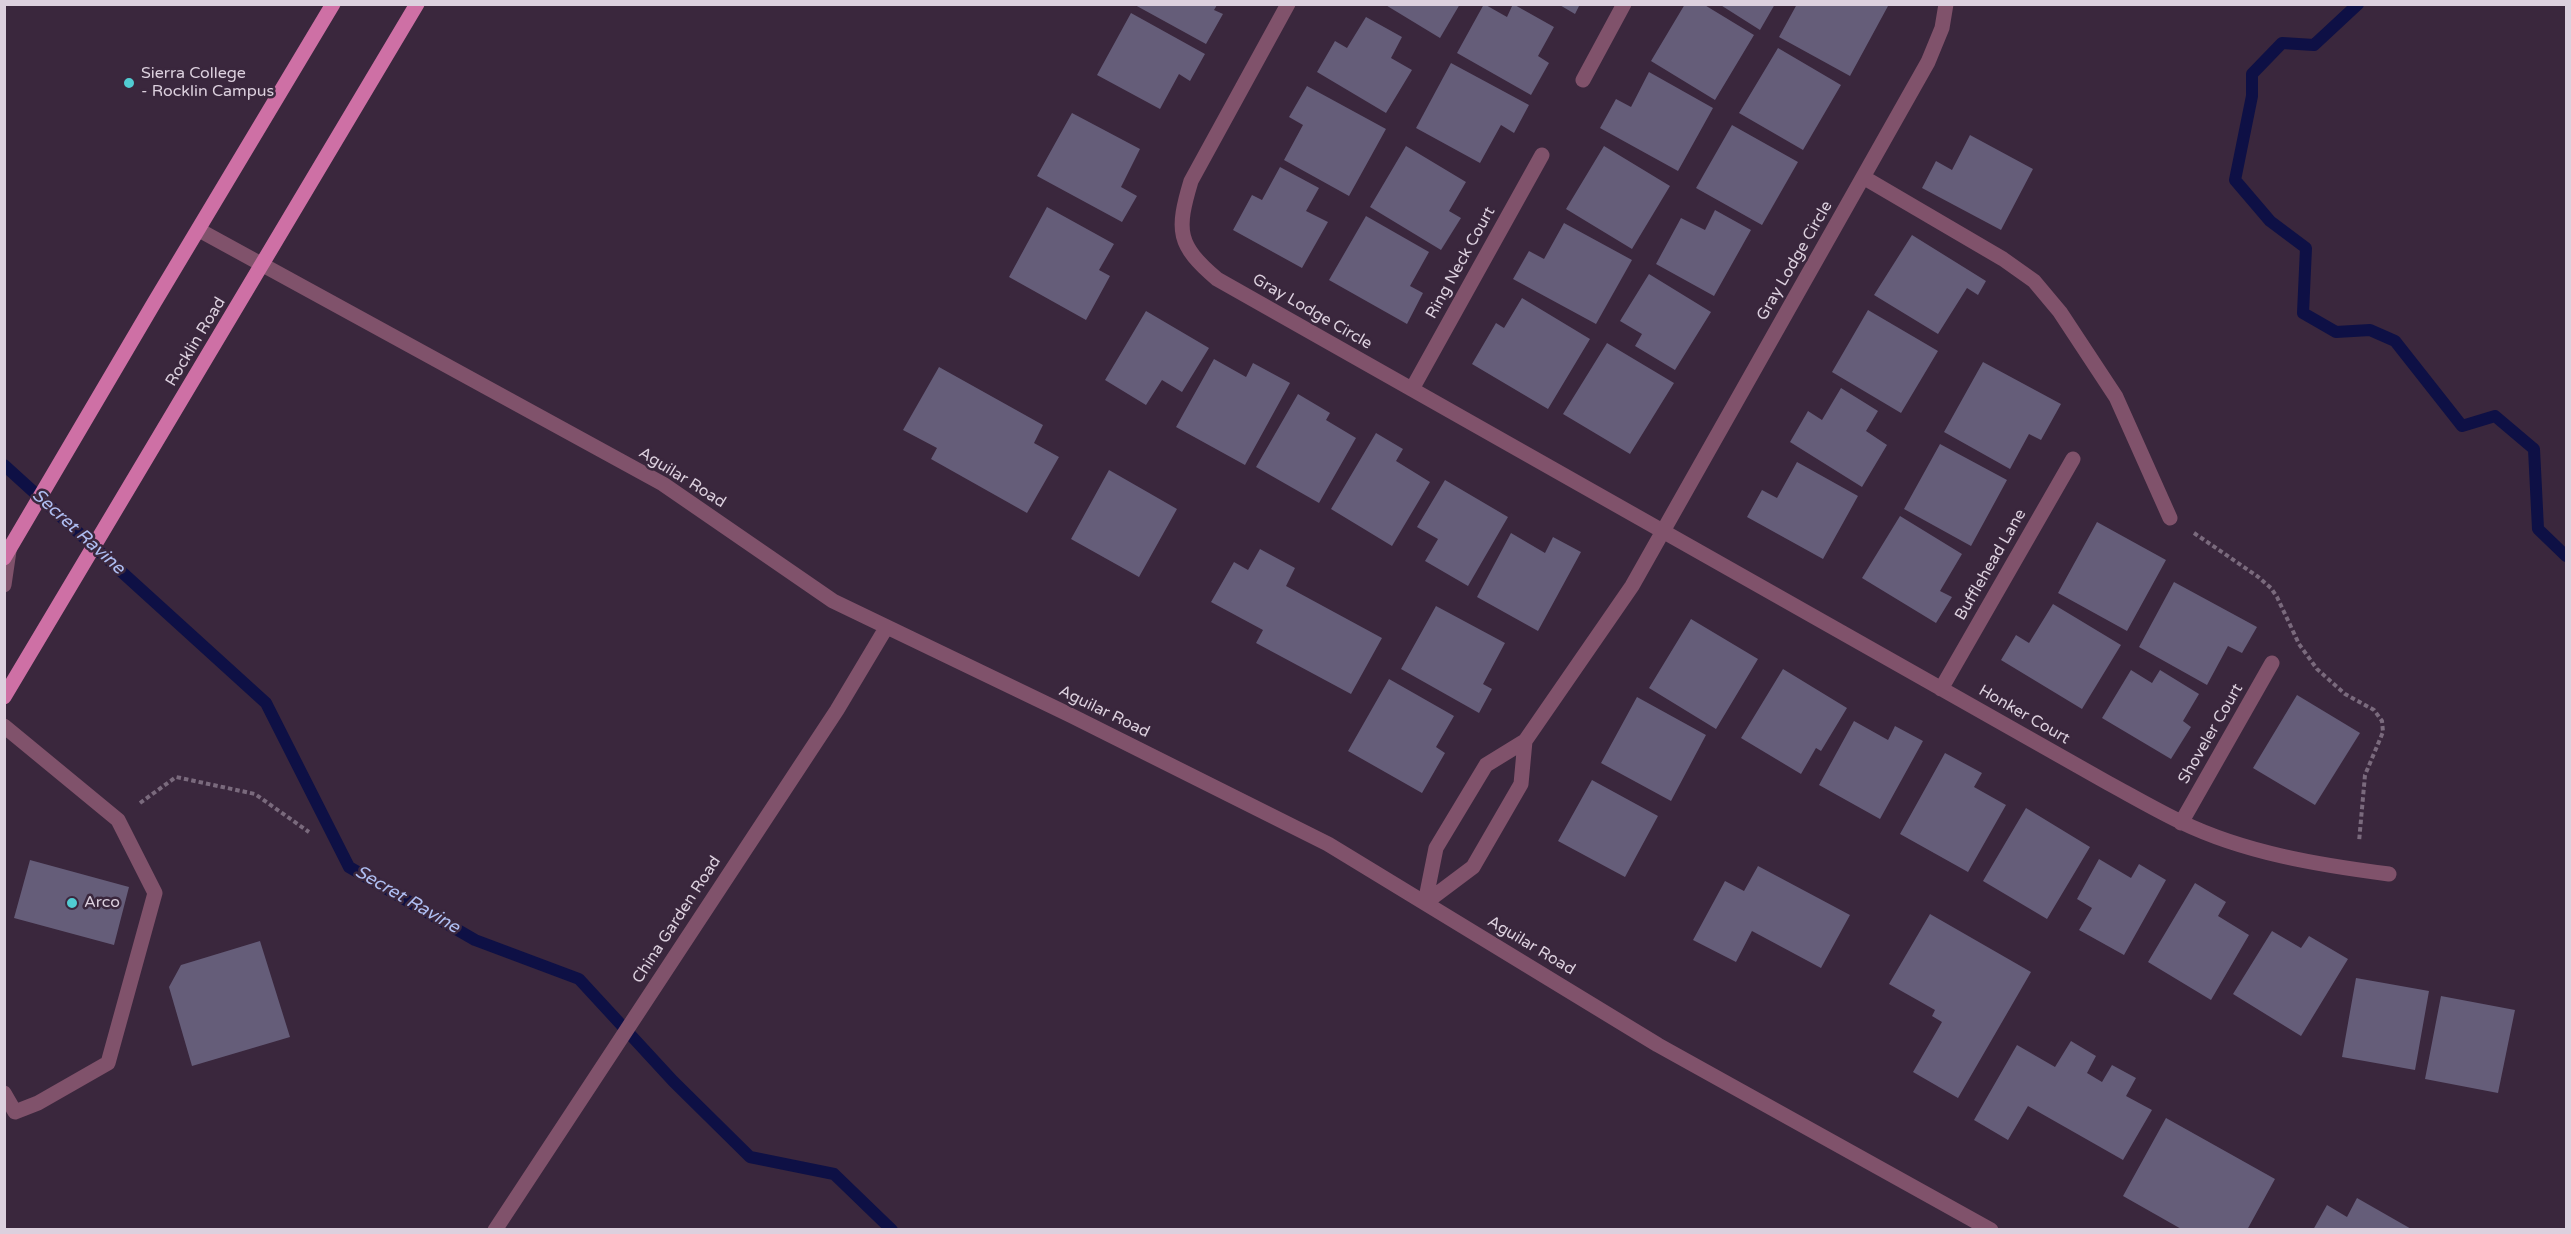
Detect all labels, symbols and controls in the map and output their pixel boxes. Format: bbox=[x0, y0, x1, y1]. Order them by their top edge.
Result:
place label: Sierra College - Rocklin Campus bbox=[141, 64, 274, 102]
marker: Sierra College - Rocklin Campus bbox=[122, 76, 136, 90]
street label: Gray Lodge Circle bbox=[1753, 198, 1837, 324]
street label: Ring Neck Court bbox=[1422, 204, 1500, 322]
street label: Gray Lodge Circle bbox=[1249, 270, 1375, 354]
street label: Rocklin Road bbox=[162, 294, 230, 390]
street label: Aguilar Road bbox=[635, 444, 729, 512]
water label: Secret Ravine bbox=[27, 485, 129, 579]
street label: Bufflehead Lane bbox=[1951, 506, 2031, 624]
street label: Honker Court bbox=[1975, 681, 2073, 749]
street label: Shoveler Court bbox=[2175, 681, 2247, 787]
street label: Aguilar Road bbox=[1055, 682, 1153, 742]
street label: China Garden Road bbox=[629, 853, 725, 987]
water label: Secret Ravine bbox=[351, 861, 463, 939]
place label: Arco bbox=[84, 893, 120, 913]
marker: Arco bbox=[65, 896, 79, 910]
street label: Aguilar Road bbox=[1484, 912, 1578, 980]

